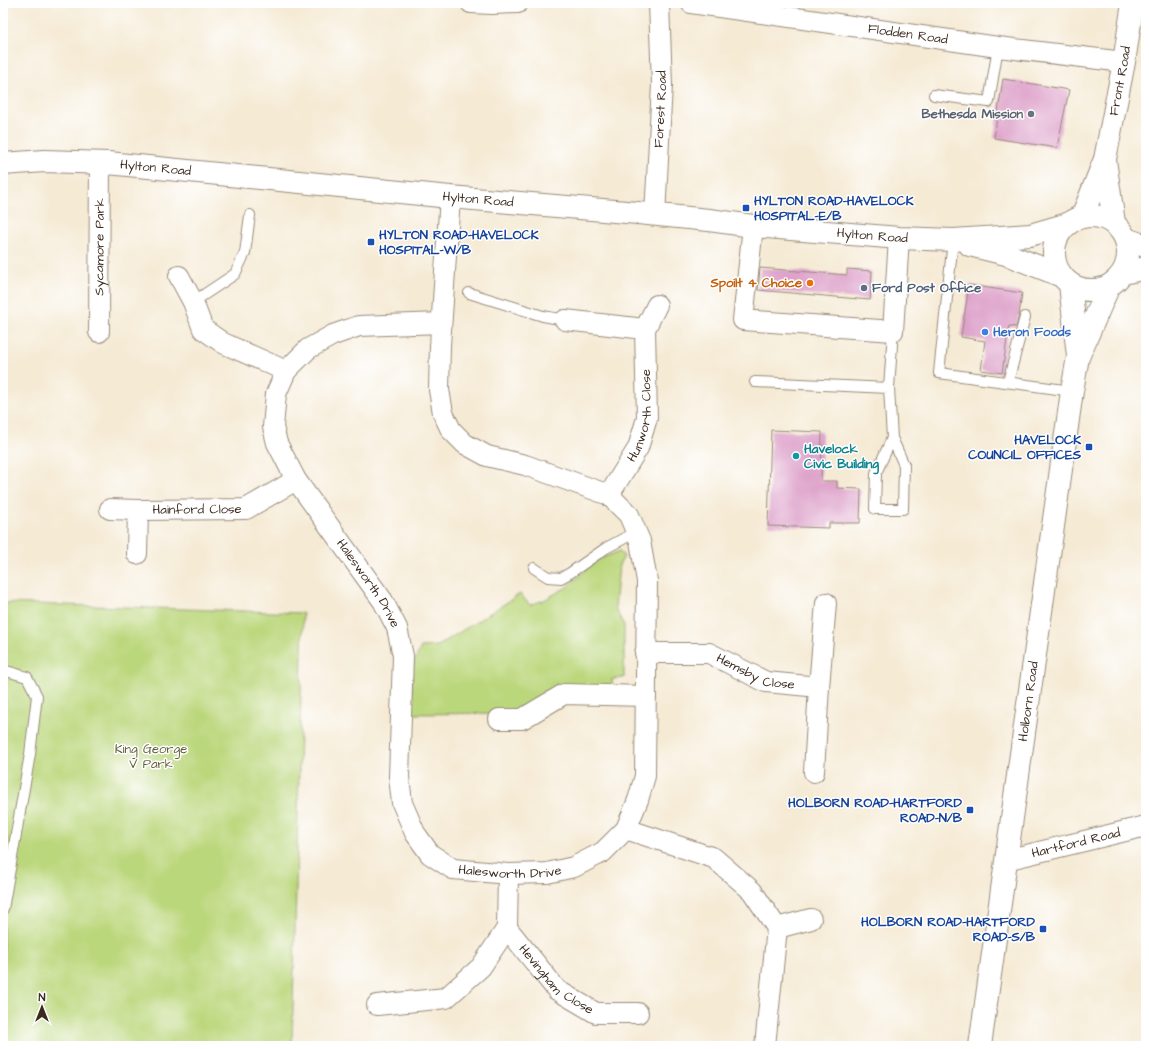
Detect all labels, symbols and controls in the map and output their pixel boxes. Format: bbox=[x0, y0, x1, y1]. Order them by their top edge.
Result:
street label: Flodden Road bbox=[867, 19, 949, 49]
street label: Front Road bbox=[1105, 45, 1135, 117]
street label: Forest Road bbox=[650, 70, 671, 148]
place label: Bethesda Mission bbox=[921, 105, 1024, 123]
marker: Bethesda Mission bbox=[1026, 109, 1036, 119]
street label: Hylton Road bbox=[119, 155, 192, 180]
street label: Hylton Road bbox=[442, 187, 515, 211]
place label: HYLTON ROAD-HAVELOCK HOSPITAL-E/B bbox=[754, 192, 914, 225]
street label: Sycamore Park bbox=[90, 198, 109, 296]
marker: HYLTON ROAD-HAVELOCK HOSPITAL-E/B bbox=[741, 203, 751, 213]
street label: Hylton Road bbox=[836, 224, 909, 247]
place label: HYLTON ROAD-HAVELOCK HOSPITAL-W/B bbox=[379, 226, 539, 259]
marker: HYLTON ROAD-HAVELOCK HOSPITAL-W/B bbox=[366, 237, 376, 247]
place label: Spoilt 4 Choice bbox=[709, 274, 802, 293]
marker: Spoilt 4 Choice bbox=[805, 278, 815, 288]
place label: Ford Post Office bbox=[872, 279, 981, 297]
marker: Ford Post Office bbox=[859, 283, 869, 293]
place label: Heron Foods bbox=[993, 323, 1071, 341]
marker: Heron Foods bbox=[980, 327, 990, 337]
street label: Hunworth Close bbox=[623, 369, 656, 465]
place label: HAVELOCK COUNCIL OFFICES bbox=[968, 431, 1082, 464]
place label: Havelock Civic Building bbox=[804, 440, 879, 475]
marker: HAVELOCK COUNCIL OFFICES bbox=[1084, 442, 1094, 452]
marker: Havelock Civic Building bbox=[791, 451, 801, 461]
street label: Hainford Close bbox=[152, 500, 242, 519]
street label: Halesworth Drive bbox=[332, 535, 404, 631]
street label: Hemsby Close bbox=[713, 649, 795, 694]
street label: Holborn Road bbox=[1014, 660, 1043, 743]
park label: King George V Park bbox=[115, 740, 187, 773]
place label: HOLBORN ROAD-HARTFORD ROAD-N/B bbox=[788, 794, 963, 827]
marker: HOLBORN ROAD-HARTFORD ROAD-N/B bbox=[965, 805, 975, 815]
street label: Hartford Road bbox=[1030, 823, 1123, 862]
street label: Halesworth Drive bbox=[458, 861, 563, 883]
place label: HOLBORN ROAD-HARTFORD ROAD-S/B bbox=[861, 913, 1036, 946]
marker: HOLBORN ROAD-HARTFORD ROAD-S/B bbox=[1038, 924, 1048, 934]
street label: Hevingham Close bbox=[515, 940, 597, 1019]
north arrow bbox=[22, 987, 62, 1027]
text: N bbox=[39, 990, 46, 1005]

